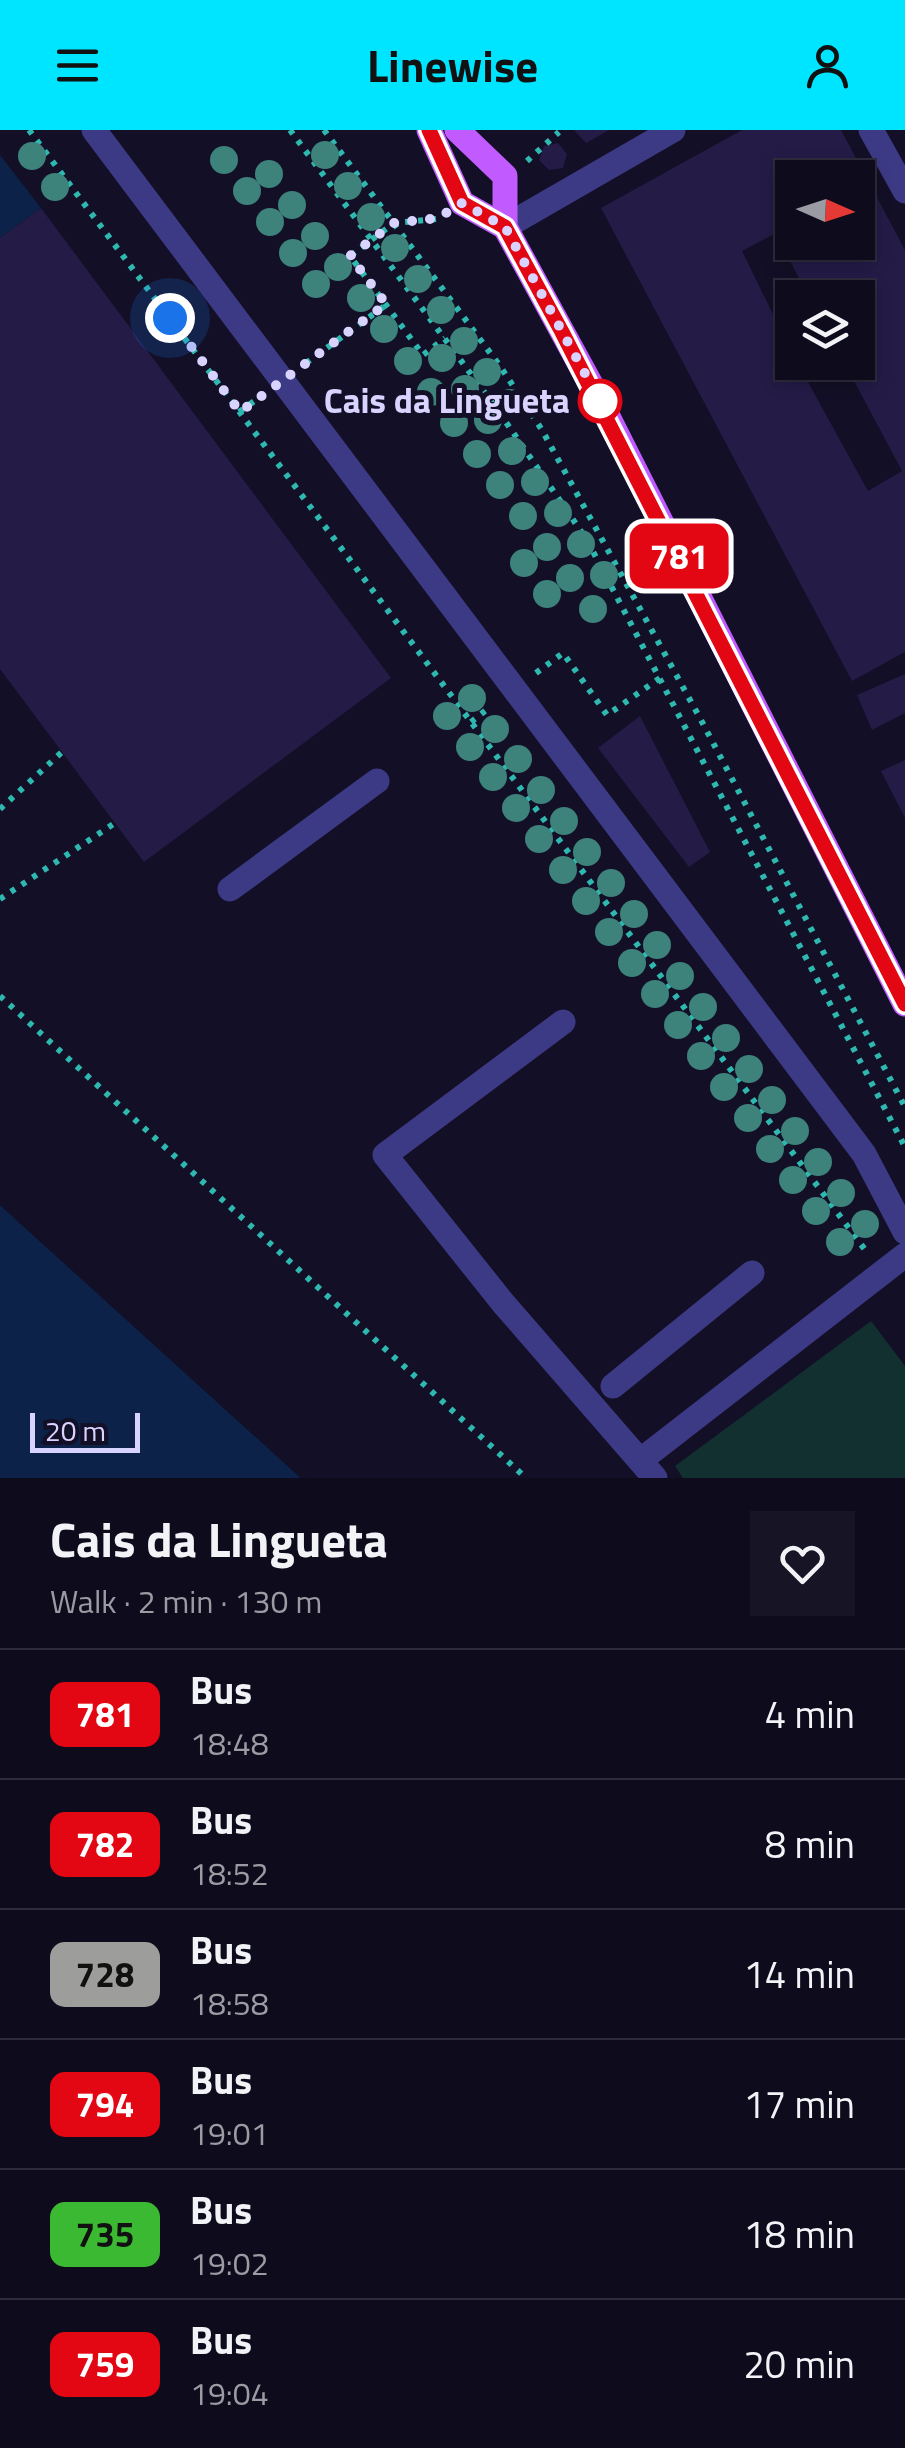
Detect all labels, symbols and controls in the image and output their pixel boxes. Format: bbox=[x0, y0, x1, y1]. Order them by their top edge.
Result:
text: Linewise bbox=[367, 31, 538, 99]
icon: menu bbox=[50, 38, 105, 93]
icon: person bbox=[800, 38, 855, 93]
north arrow bbox=[775, 160, 875, 260]
map controls bbox=[775, 160, 875, 380]
button: layers bbox=[775, 280, 875, 380]
your location bbox=[145, 293, 195, 343]
place label: Cais da Lingueta bbox=[324, 373, 570, 427]
marker: Cais da Lingueta bbox=[579, 380, 621, 422]
line badge: 781 bbox=[622, 524, 736, 588]
text: 781 bbox=[650, 529, 708, 583]
scale bar bbox=[30, 1408, 140, 1452]
text: 20 m bbox=[45, 1409, 106, 1452]
text: Cais da Lingueta bbox=[50, 1503, 388, 1576]
button: heart bbox=[750, 1511, 855, 1616]
text: Walk · 2 min · 130 m bbox=[50, 1577, 322, 1625]
text: Bus bbox=[190, 1661, 252, 1719]
text: 4 min bbox=[765, 1685, 855, 1743]
text: 781 bbox=[76, 1687, 134, 1741]
text: 18:48 bbox=[190, 1719, 269, 1767]
text: Bus bbox=[190, 1791, 252, 1849]
text: 8 min bbox=[765, 1815, 855, 1873]
text: 782 bbox=[76, 1817, 134, 1871]
text: 18:52 bbox=[190, 1849, 269, 1897]
text: Bus bbox=[190, 1921, 252, 1979]
text: 14 min bbox=[744, 1945, 855, 2003]
text: 728 bbox=[76, 1947, 134, 2001]
text: 18:58 bbox=[190, 1979, 269, 2027]
text: Bus bbox=[190, 2051, 252, 2109]
text: 17 min bbox=[744, 2075, 855, 2133]
text: 794 bbox=[76, 2077, 134, 2131]
text: 19:01 bbox=[190, 2109, 269, 2157]
text: Bus bbox=[190, 2181, 252, 2239]
text: 18 min bbox=[744, 2205, 855, 2263]
text: 735 bbox=[76, 2207, 134, 2261]
text: 19:02 bbox=[190, 2239, 269, 2287]
text: Bus bbox=[190, 2311, 252, 2369]
text: 20 min bbox=[744, 2335, 855, 2393]
text: 759 bbox=[76, 2337, 134, 2391]
text: 19:04 bbox=[190, 2369, 269, 2417]

